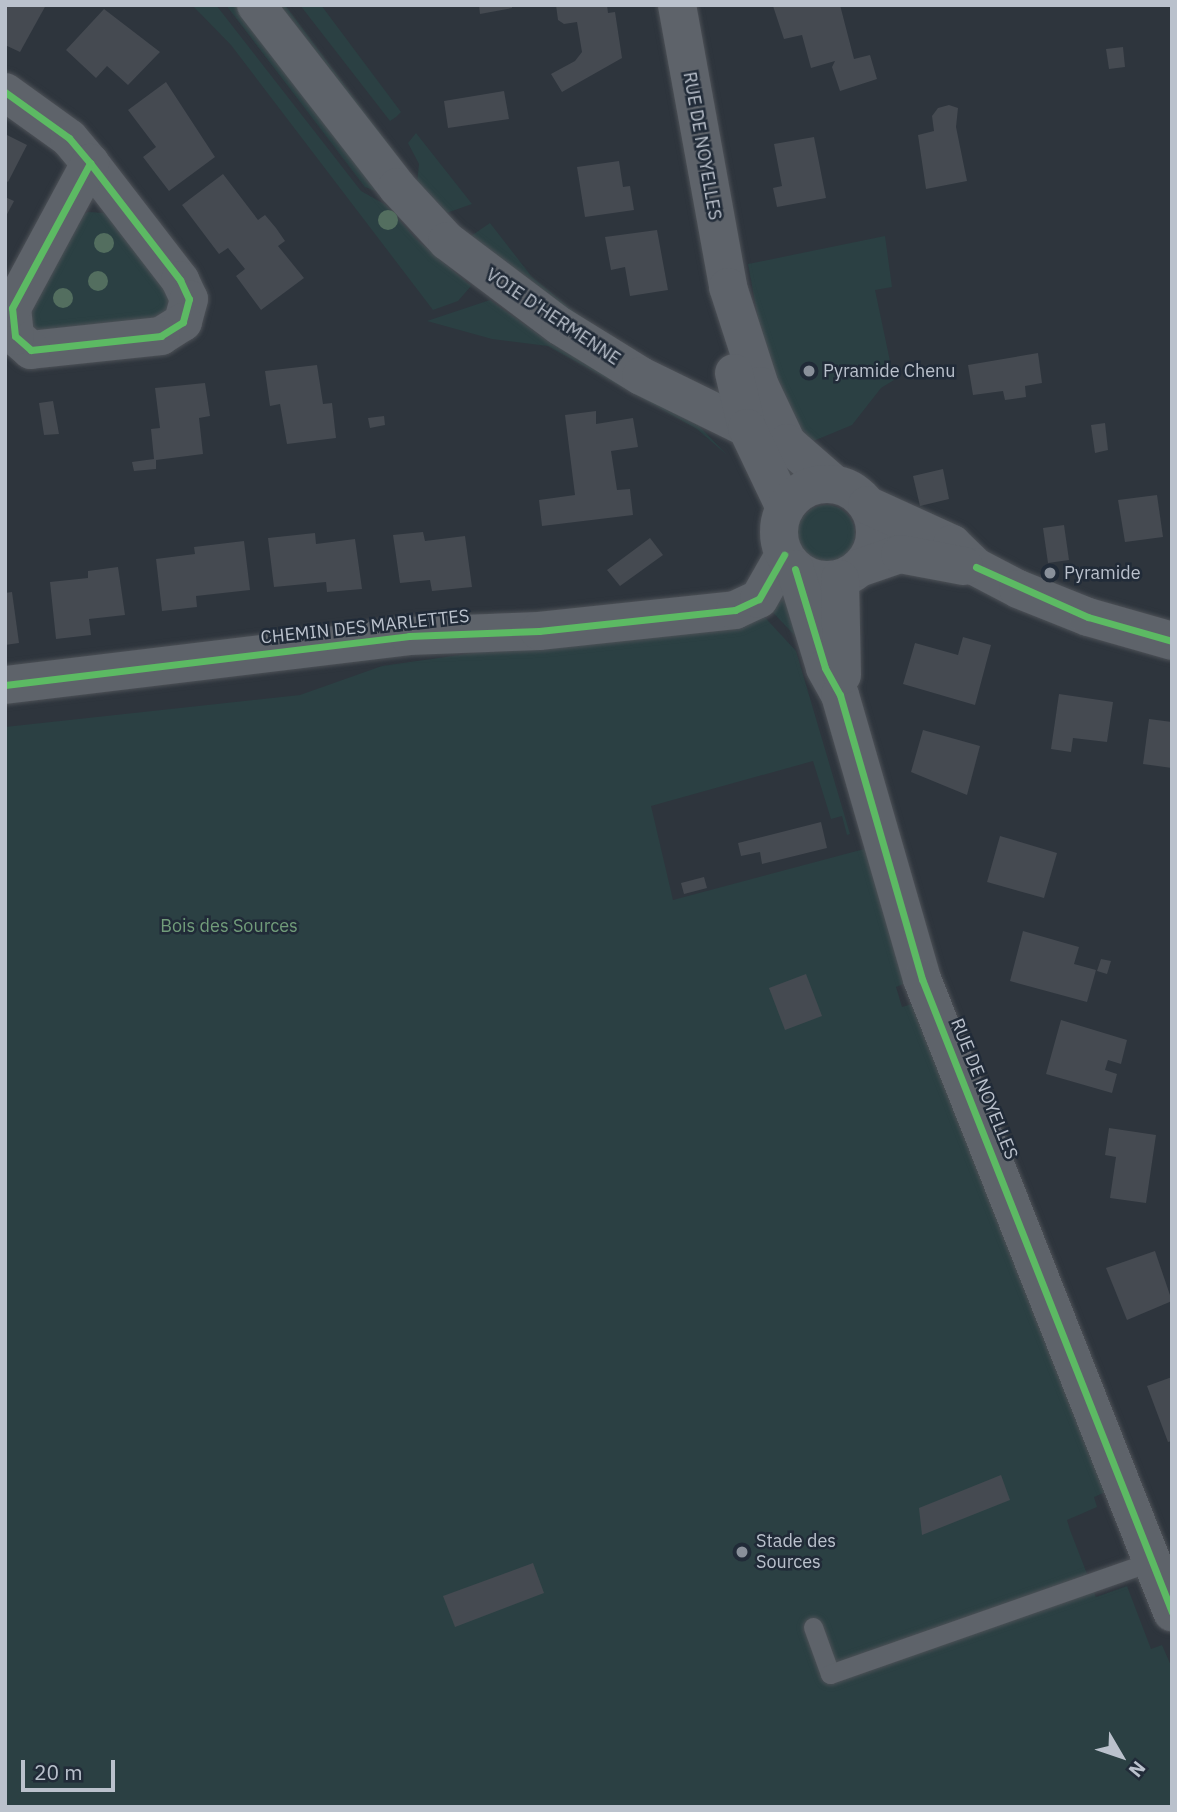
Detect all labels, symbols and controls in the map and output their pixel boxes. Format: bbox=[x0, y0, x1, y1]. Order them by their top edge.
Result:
street label: RUE DE NOYELLES bbox=[678, 70, 726, 222]
street label: VOIE D'HERMENNE bbox=[482, 264, 624, 370]
place label: Pyramide Chenu bbox=[823, 360, 956, 382]
marker: Pyramide Chenu bbox=[801, 363, 817, 379]
place label: Pyramide bbox=[1064, 562, 1141, 584]
marker: Pyramide bbox=[1042, 565, 1058, 581]
street label: CHEMIN DES MARLETTES bbox=[260, 605, 470, 649]
park label: Bois des Sources bbox=[160, 915, 298, 937]
street label: RUE DE NOYELLES bbox=[946, 1015, 1022, 1163]
place label: Stade des Sources bbox=[756, 1531, 836, 1574]
marker: Stade des Sources bbox=[734, 1544, 750, 1560]
north arrow bbox=[1086, 1721, 1156, 1791]
scale bar bbox=[24, 1745, 119, 1789]
text: N bbox=[1124, 1756, 1151, 1782]
text: 20 m bbox=[34, 1758, 83, 1786]

